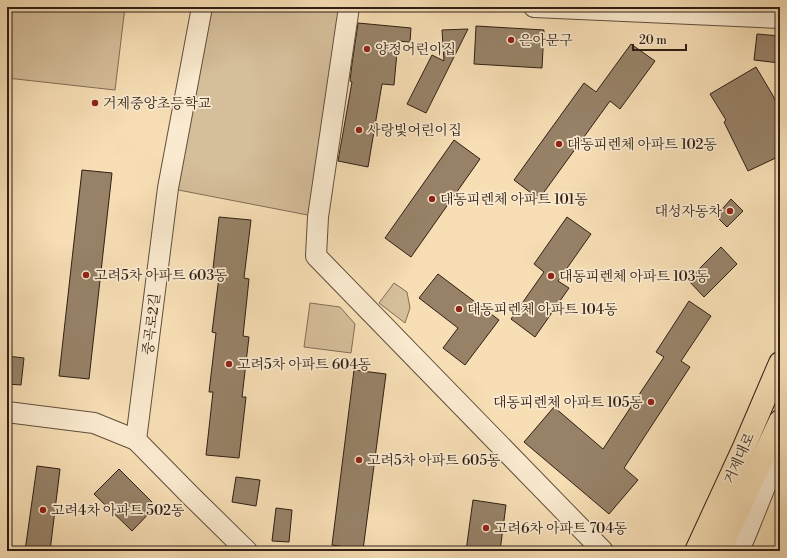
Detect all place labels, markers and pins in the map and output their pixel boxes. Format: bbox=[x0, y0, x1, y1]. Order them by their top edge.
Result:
place label: 은아문구 bbox=[519, 32, 574, 50]
marker: 은아문구 bbox=[506, 35, 516, 45]
place label: 양정어린이집 bbox=[375, 41, 456, 59]
marker: 양정어린이집 bbox=[362, 44, 372, 54]
place label: 거제중앙초등학교 bbox=[103, 95, 212, 113]
marker: 거제중앙초등학교 bbox=[90, 98, 100, 108]
place label: 사랑빛어린이집 bbox=[367, 122, 462, 140]
marker: 사랑빛어린이집 bbox=[354, 125, 364, 135]
place label: 대동피렌체 아파트 102동 bbox=[567, 136, 718, 154]
marker: 대동피렌체 아파트 102동 bbox=[554, 139, 564, 149]
place label: 대동피렌체 아파트 101동 bbox=[440, 191, 588, 209]
marker: 대동피렌체 아파트 101동 bbox=[427, 194, 437, 204]
place label: 대성자동차 bbox=[654, 203, 722, 221]
marker: 대성자동차 bbox=[725, 206, 735, 216]
place label: 고려5차 아파트 603동 bbox=[94, 267, 228, 285]
place label: 대동피렌체 아파트 103동 bbox=[559, 268, 710, 286]
marker: 고려5차 아파트 603동 bbox=[81, 270, 91, 280]
marker: 대동피렌체 아파트 103동 bbox=[546, 271, 556, 281]
place label: 대동피렌체 아파트 104동 bbox=[467, 301, 618, 319]
marker: 대동피렌체 아파트 104동 bbox=[454, 304, 464, 314]
place label: 고려5차 아파트 604동 bbox=[237, 356, 372, 374]
marker: 고려5차 아파트 604동 bbox=[224, 359, 234, 369]
place label: 대동피렌체 아파트 105동 bbox=[493, 394, 643, 412]
marker: 대동피렌체 아파트 105동 bbox=[646, 397, 656, 407]
place label: 고려5차 아파트 605동 bbox=[367, 452, 501, 470]
marker: 고려5차 아파트 605동 bbox=[354, 455, 364, 465]
place label: 고려4차 아파트 502동 bbox=[51, 502, 185, 520]
marker: 고려4차 아파트 502동 bbox=[38, 505, 48, 515]
place label: 고려6차 아파트 704동 bbox=[494, 520, 628, 538]
marker: 고려6차 아파트 704동 bbox=[481, 523, 491, 533]

